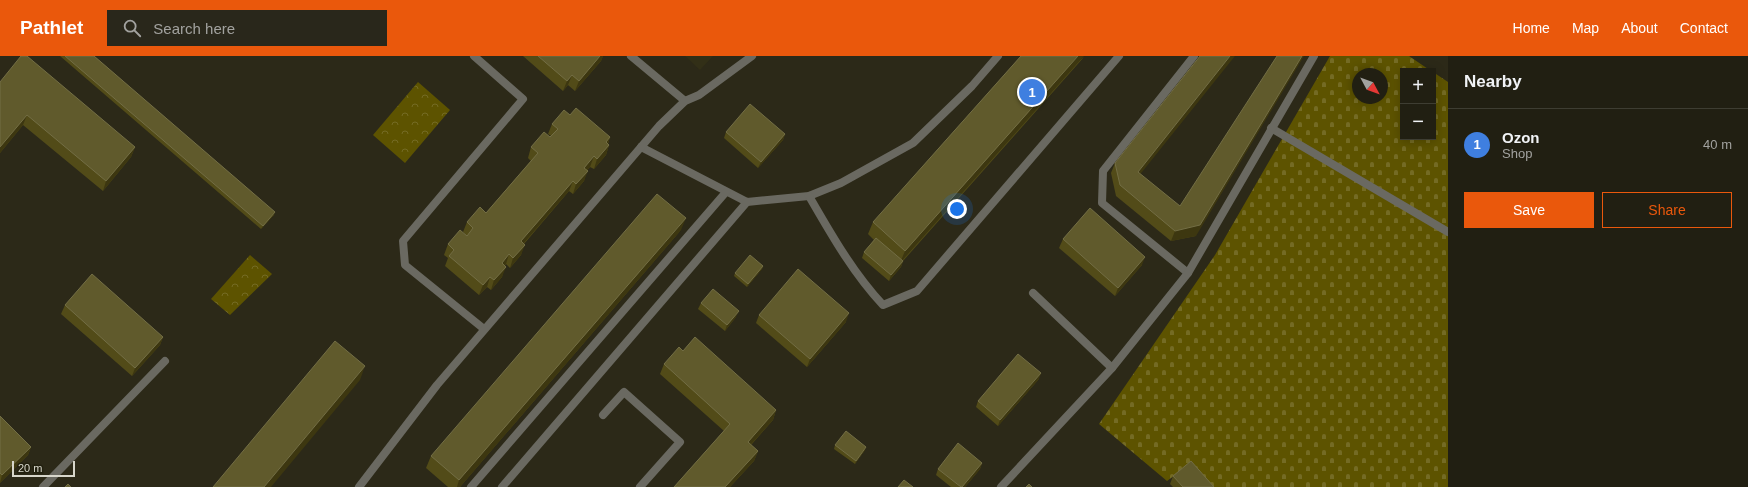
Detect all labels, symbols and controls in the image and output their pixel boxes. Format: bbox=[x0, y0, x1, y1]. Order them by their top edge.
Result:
search box bbox=[107, 10, 387, 46]
text: Pathlet bbox=[20, 17, 83, 38]
icon: search bbox=[121, 17, 143, 39]
text: Search here bbox=[153, 20, 235, 37]
text: Home bbox=[1513, 20, 1550, 36]
text: Map bbox=[1572, 20, 1599, 36]
text: About bbox=[1621, 20, 1658, 36]
text: Contact bbox=[1680, 20, 1728, 36]
north arrow bbox=[1352, 68, 1388, 104]
map controls bbox=[1400, 68, 1436, 140]
button: + bbox=[1400, 68, 1436, 104]
text: Nearby bbox=[1464, 72, 1522, 91]
pin: 1 bbox=[1019, 77, 1045, 107]
button: − bbox=[1400, 104, 1436, 140]
text: Ozon bbox=[1502, 129, 1540, 146]
text: 1 bbox=[1473, 137, 1481, 152]
text: 40 m bbox=[1703, 137, 1732, 152]
text: Shop bbox=[1502, 146, 1532, 161]
button: Save bbox=[1464, 192, 1594, 228]
button: Share bbox=[1602, 192, 1732, 228]
your location bbox=[947, 199, 967, 219]
scale bar bbox=[12, 459, 75, 478]
text: 20 m bbox=[18, 462, 42, 474]

